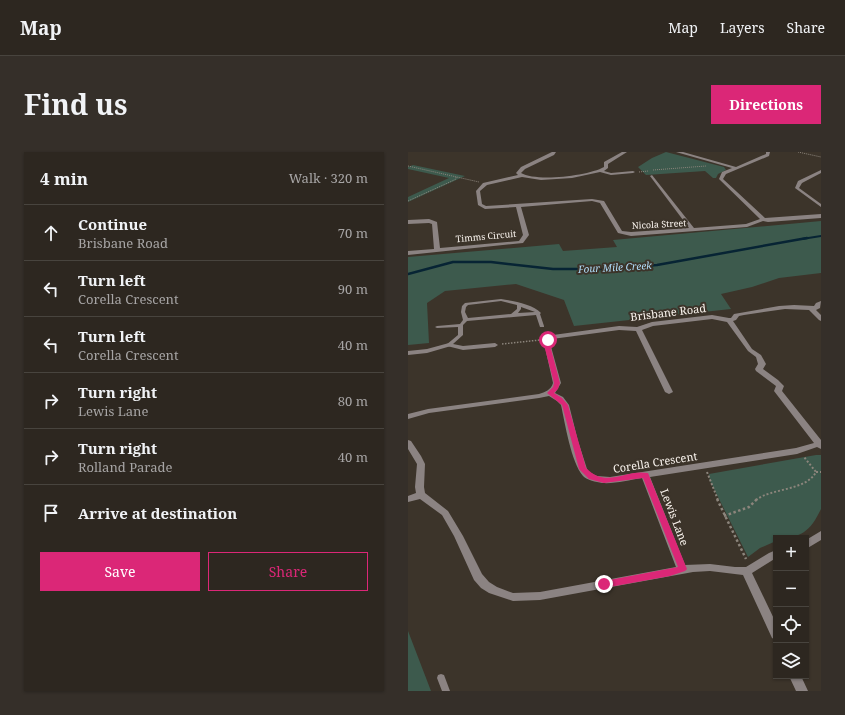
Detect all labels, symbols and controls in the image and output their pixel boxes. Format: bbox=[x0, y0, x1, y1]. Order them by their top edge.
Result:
text: Map bbox=[20, 15, 62, 41]
text: Map bbox=[668, 18, 698, 37]
text: Layers bbox=[720, 18, 765, 37]
text: Share bbox=[787, 18, 825, 37]
text: Find us bbox=[24, 85, 128, 123]
button: Directions bbox=[711, 85, 821, 124]
text: 4 min bbox=[40, 167, 88, 190]
text: Walk · 320 m bbox=[289, 169, 368, 187]
text: Continue bbox=[78, 214, 147, 234]
street label: Nicola Street bbox=[631, 216, 687, 232]
icon: ahead bbox=[40, 222, 62, 244]
text: 70 m bbox=[338, 224, 368, 242]
street label: Timms Circuit bbox=[455, 227, 517, 245]
text: Brisbane Road bbox=[78, 234, 168, 252]
water label: Four Mile Creek bbox=[577, 258, 653, 276]
text: Turn left bbox=[78, 270, 146, 290]
icon: left bbox=[40, 278, 62, 300]
text: 90 m bbox=[338, 280, 368, 298]
text: Corella Crescent bbox=[78, 290, 179, 308]
street label: Brisbane Road bbox=[629, 300, 707, 324]
text: Turn left bbox=[78, 326, 146, 346]
route start bbox=[539, 331, 557, 349]
icon: left bbox=[40, 334, 62, 356]
text: 40 m bbox=[338, 336, 368, 354]
text: Corella Crescent bbox=[78, 346, 179, 364]
text: Turn right bbox=[78, 382, 157, 402]
icon: right bbox=[40, 390, 62, 412]
text: 80 m bbox=[338, 392, 368, 410]
text: Lewis Lane bbox=[78, 402, 148, 420]
text: Turn right bbox=[78, 438, 157, 458]
icon: right bbox=[40, 446, 62, 468]
text: 40 m bbox=[338, 448, 368, 466]
street label: Corella Crescent bbox=[612, 448, 698, 476]
text: Rolland Parade bbox=[78, 458, 172, 476]
street label: Lewis Lane bbox=[657, 486, 693, 548]
icon: arrive bbox=[40, 502, 62, 524]
text: Arrive at destination bbox=[78, 503, 237, 523]
map controls bbox=[773, 535, 809, 679]
button: + bbox=[773, 535, 809, 571]
button: Save bbox=[40, 552, 200, 591]
button: Share bbox=[208, 552, 368, 591]
button: − bbox=[773, 571, 809, 607]
route end bbox=[595, 575, 613, 593]
button: locate bbox=[773, 607, 809, 643]
button: layers bbox=[773, 643, 809, 679]

